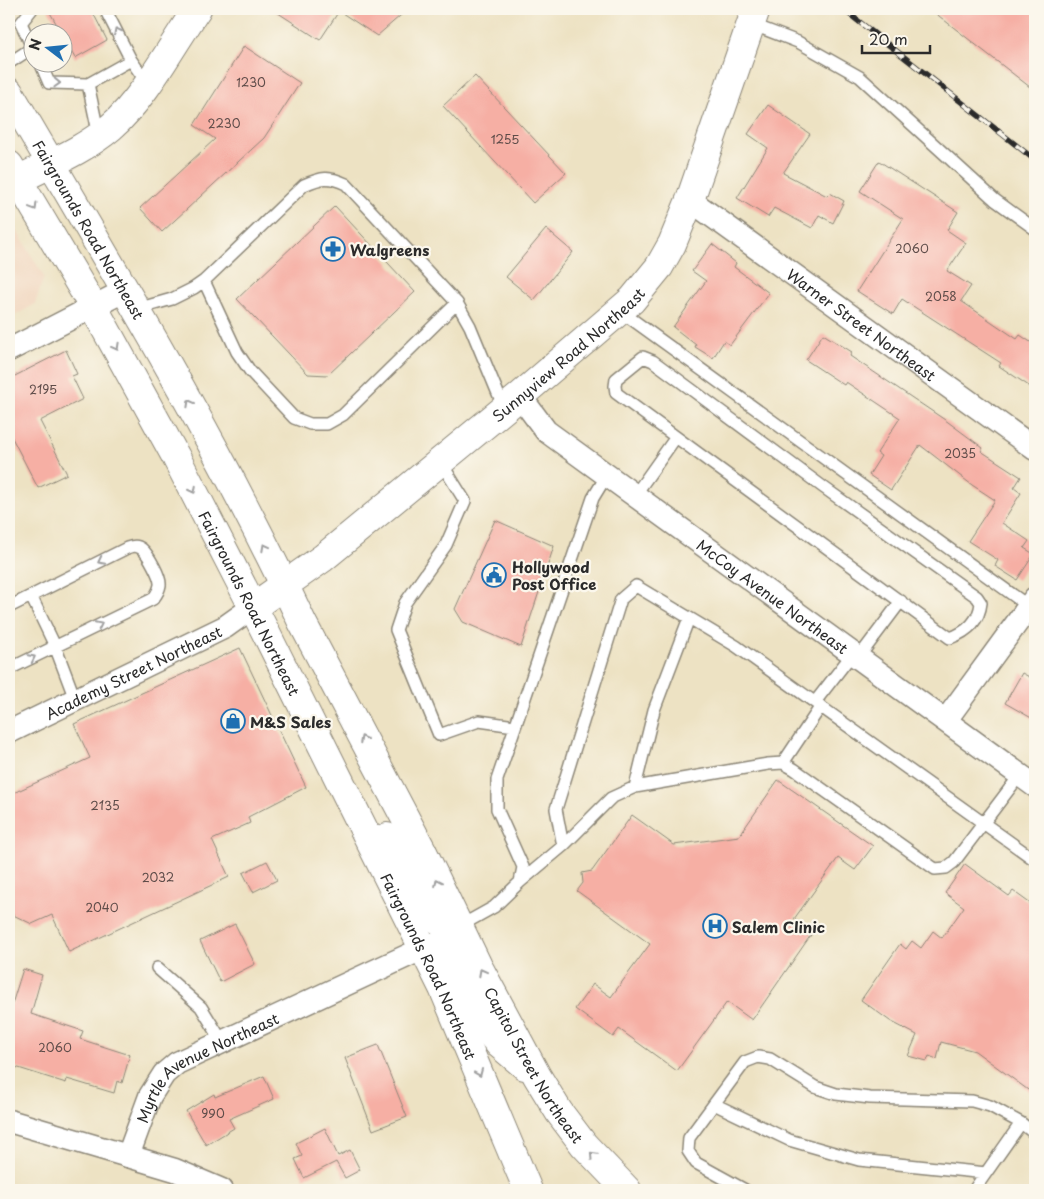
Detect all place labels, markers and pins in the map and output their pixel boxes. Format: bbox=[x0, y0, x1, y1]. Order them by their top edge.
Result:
pharmacy icon: Walgreens bbox=[320, 236, 346, 262]
place label: Walgreens bbox=[350, 238, 429, 261]
place label: Hollywood Post Office bbox=[512, 555, 596, 595]
public building icon: Hollywood Post Office bbox=[481, 562, 507, 588]
shop icon: M&S Sales bbox=[220, 708, 246, 734]
place label: M&S Sales bbox=[250, 710, 331, 733]
hospital icon: Salem Clinic bbox=[702, 913, 728, 939]
place label: Salem Clinic bbox=[732, 915, 825, 938]

